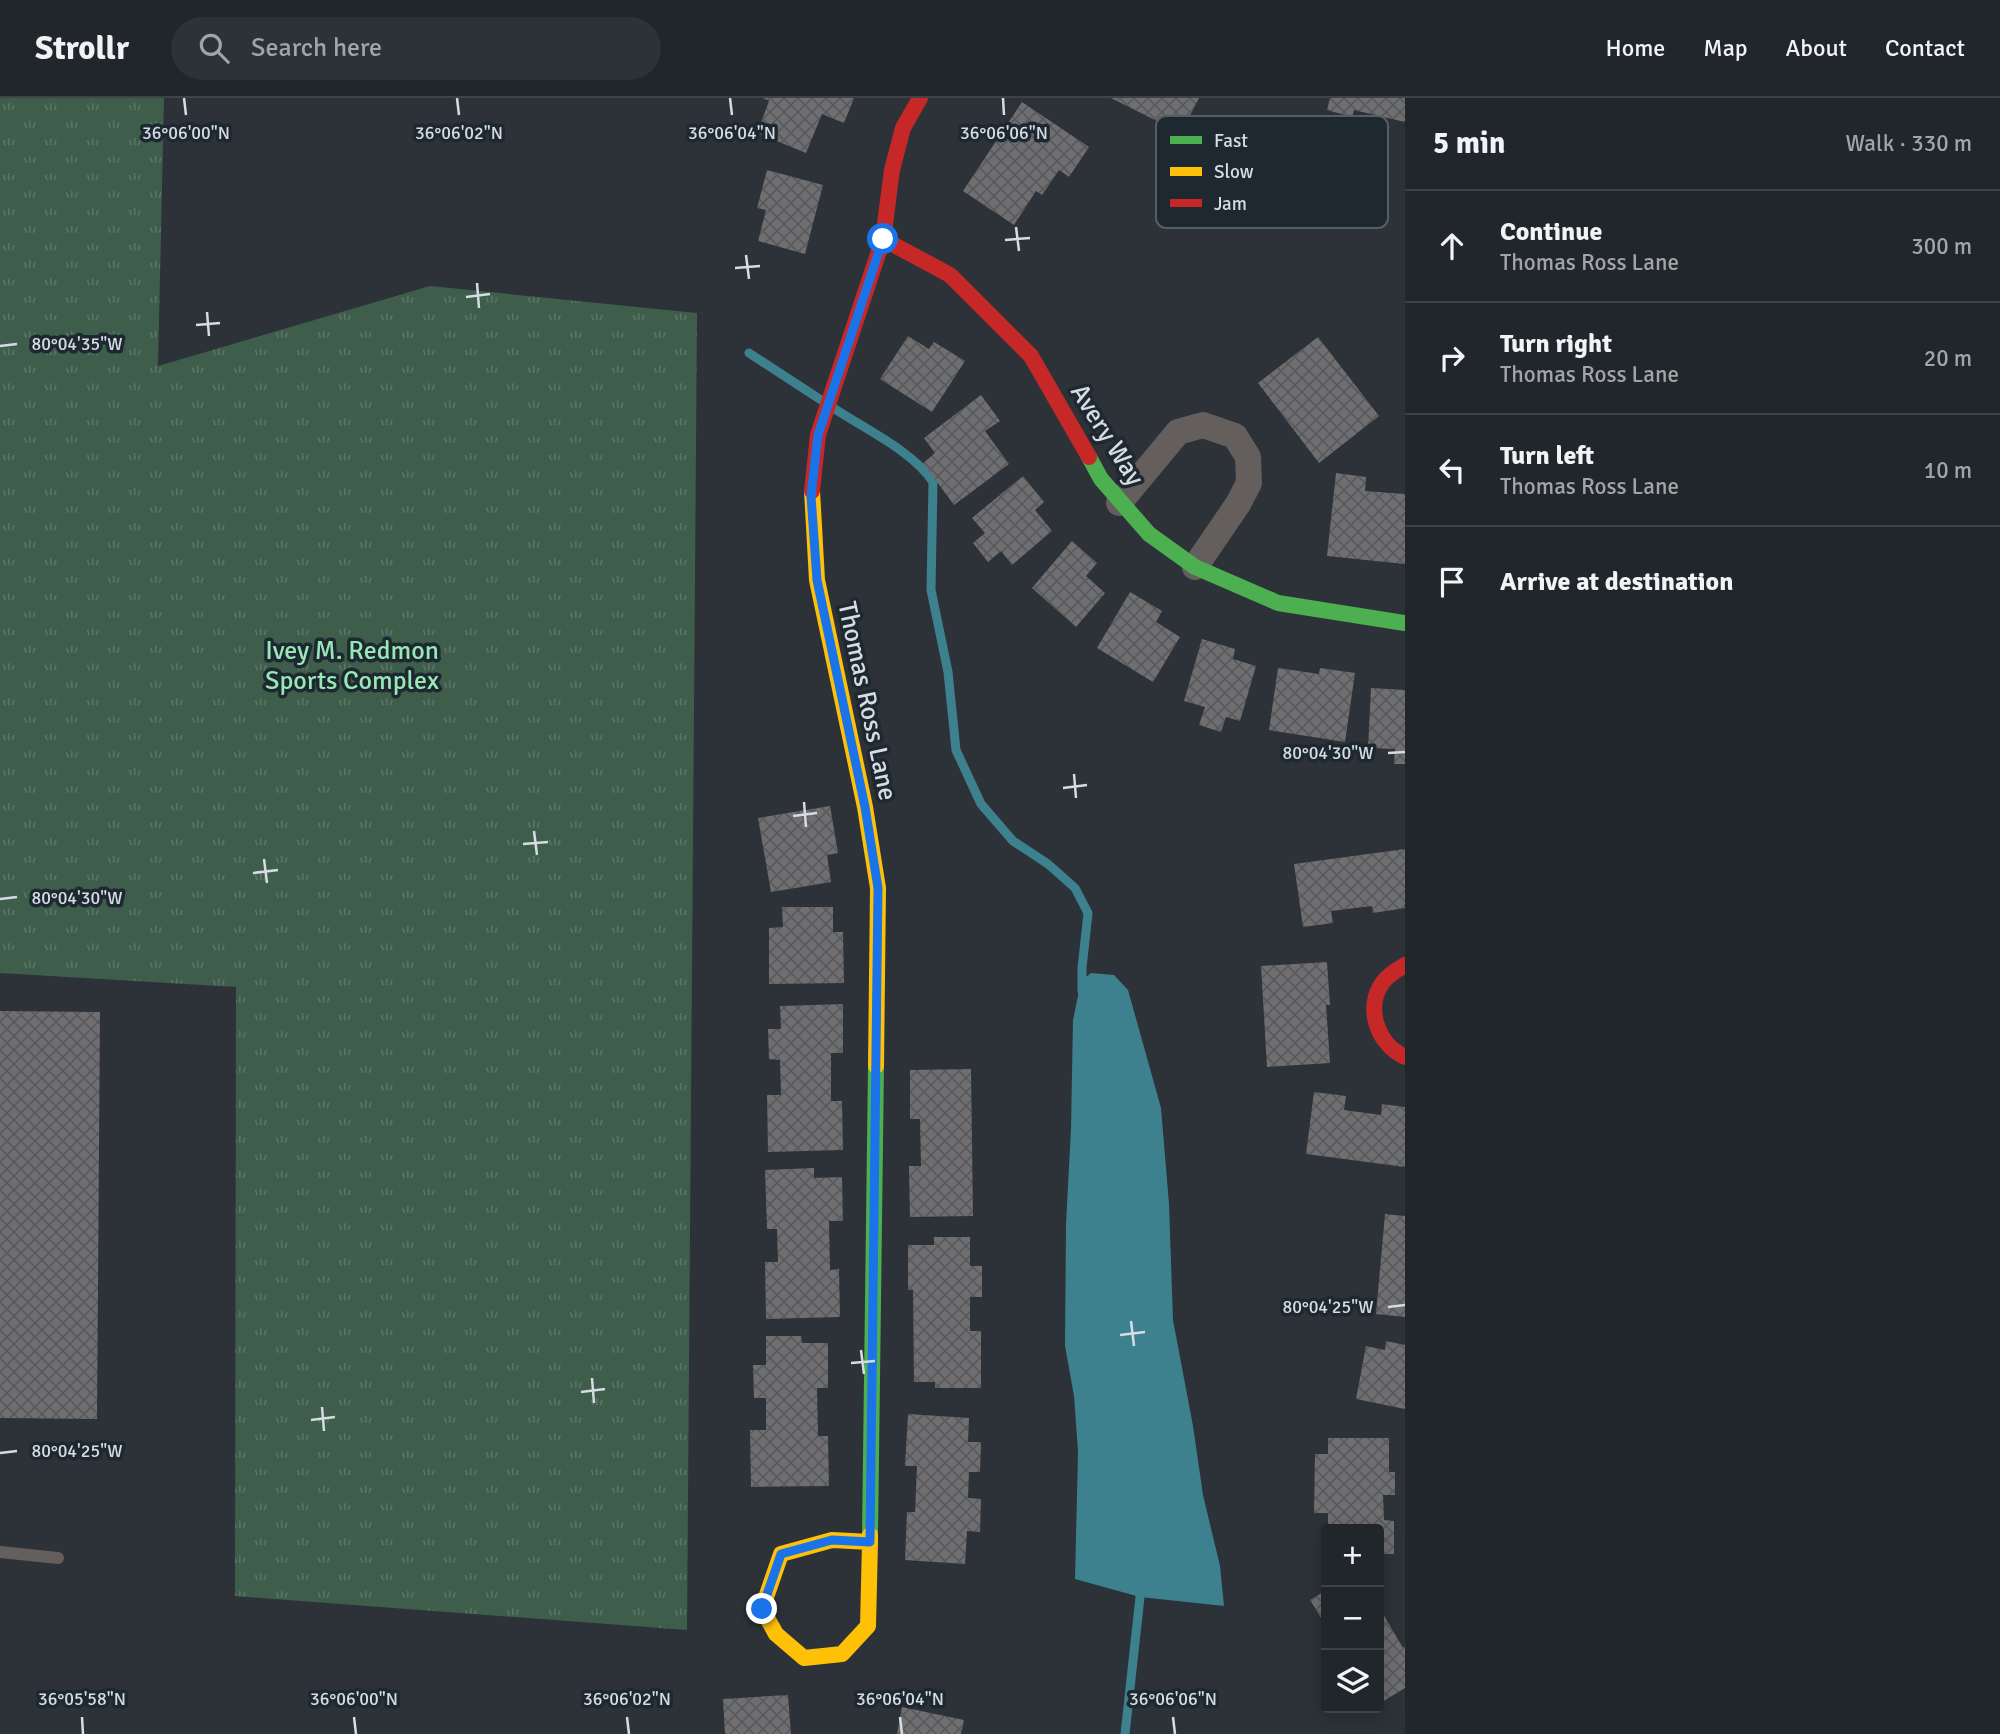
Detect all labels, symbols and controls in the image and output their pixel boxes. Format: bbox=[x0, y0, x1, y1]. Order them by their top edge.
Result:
search box bbox=[171, 17, 661, 80]
text: Strollr bbox=[35, 28, 129, 69]
icon: search bbox=[195, 29, 233, 67]
text: Search here bbox=[251, 32, 382, 64]
text: Home bbox=[1605, 33, 1665, 63]
text: Map bbox=[1703, 33, 1748, 63]
text: About bbox=[1786, 33, 1847, 63]
text: Contact bbox=[1885, 33, 1965, 63]
legend bbox=[1156, 116, 1388, 228]
text: 36°06'00"N bbox=[142, 122, 230, 144]
text: 36°06'02"N bbox=[415, 122, 503, 144]
text: 36°06'04"N bbox=[688, 122, 776, 144]
text: 36°06'06"N bbox=[960, 122, 1048, 144]
text: 5 min bbox=[1433, 125, 1505, 162]
text: Fast bbox=[1214, 129, 1248, 153]
text: Walk · 330 m bbox=[1846, 129, 1972, 158]
text: Slow bbox=[1214, 160, 1254, 184]
text: Jam bbox=[1214, 192, 1247, 216]
text: Continue bbox=[1500, 216, 1602, 248]
route start bbox=[867, 223, 898, 254]
icon: ahead bbox=[1433, 227, 1471, 265]
text: 300 m bbox=[1911, 232, 1972, 261]
text: Thomas Ross Lane bbox=[1500, 248, 1679, 277]
text: Turn right bbox=[1500, 328, 1612, 360]
text: 80°04'35"W bbox=[32, 333, 122, 355]
icon: right bbox=[1433, 339, 1471, 377]
text: 20 m bbox=[1924, 344, 1972, 373]
text: Thomas Ross Lane bbox=[1500, 360, 1679, 389]
street label: Avery Way bbox=[1063, 378, 1151, 492]
text: Turn left bbox=[1500, 440, 1594, 472]
icon: left bbox=[1433, 451, 1471, 489]
text: 10 m bbox=[1924, 456, 1972, 485]
text: Thomas Ross Lane bbox=[1500, 472, 1679, 501]
icon: arrive bbox=[1433, 563, 1471, 601]
text: Arrive at destination bbox=[1500, 566, 1733, 598]
street label: Thomas Ross Lane bbox=[830, 599, 904, 803]
park label: Ivey M. Redmon Sports Complex bbox=[265, 635, 439, 697]
text: 80°04'30"W bbox=[1283, 742, 1373, 764]
text: 80°04'30"W bbox=[32, 887, 122, 909]
text: 80°04'25"W bbox=[1283, 1296, 1373, 1318]
text: 80°04'25"W bbox=[32, 1440, 122, 1462]
map controls bbox=[1321, 1524, 1384, 1713]
button: + bbox=[1321, 1524, 1384, 1587]
button: − bbox=[1321, 1587, 1384, 1650]
route end bbox=[746, 1593, 777, 1624]
button: layers bbox=[1321, 1650, 1384, 1713]
text: 36°05'58"N bbox=[38, 1688, 126, 1710]
text: 36°06'00"N bbox=[310, 1688, 398, 1710]
text: 36°06'02"N bbox=[583, 1688, 671, 1710]
text: 36°06'04"N bbox=[856, 1688, 944, 1710]
text: 36°06'06"N bbox=[1129, 1688, 1217, 1710]

